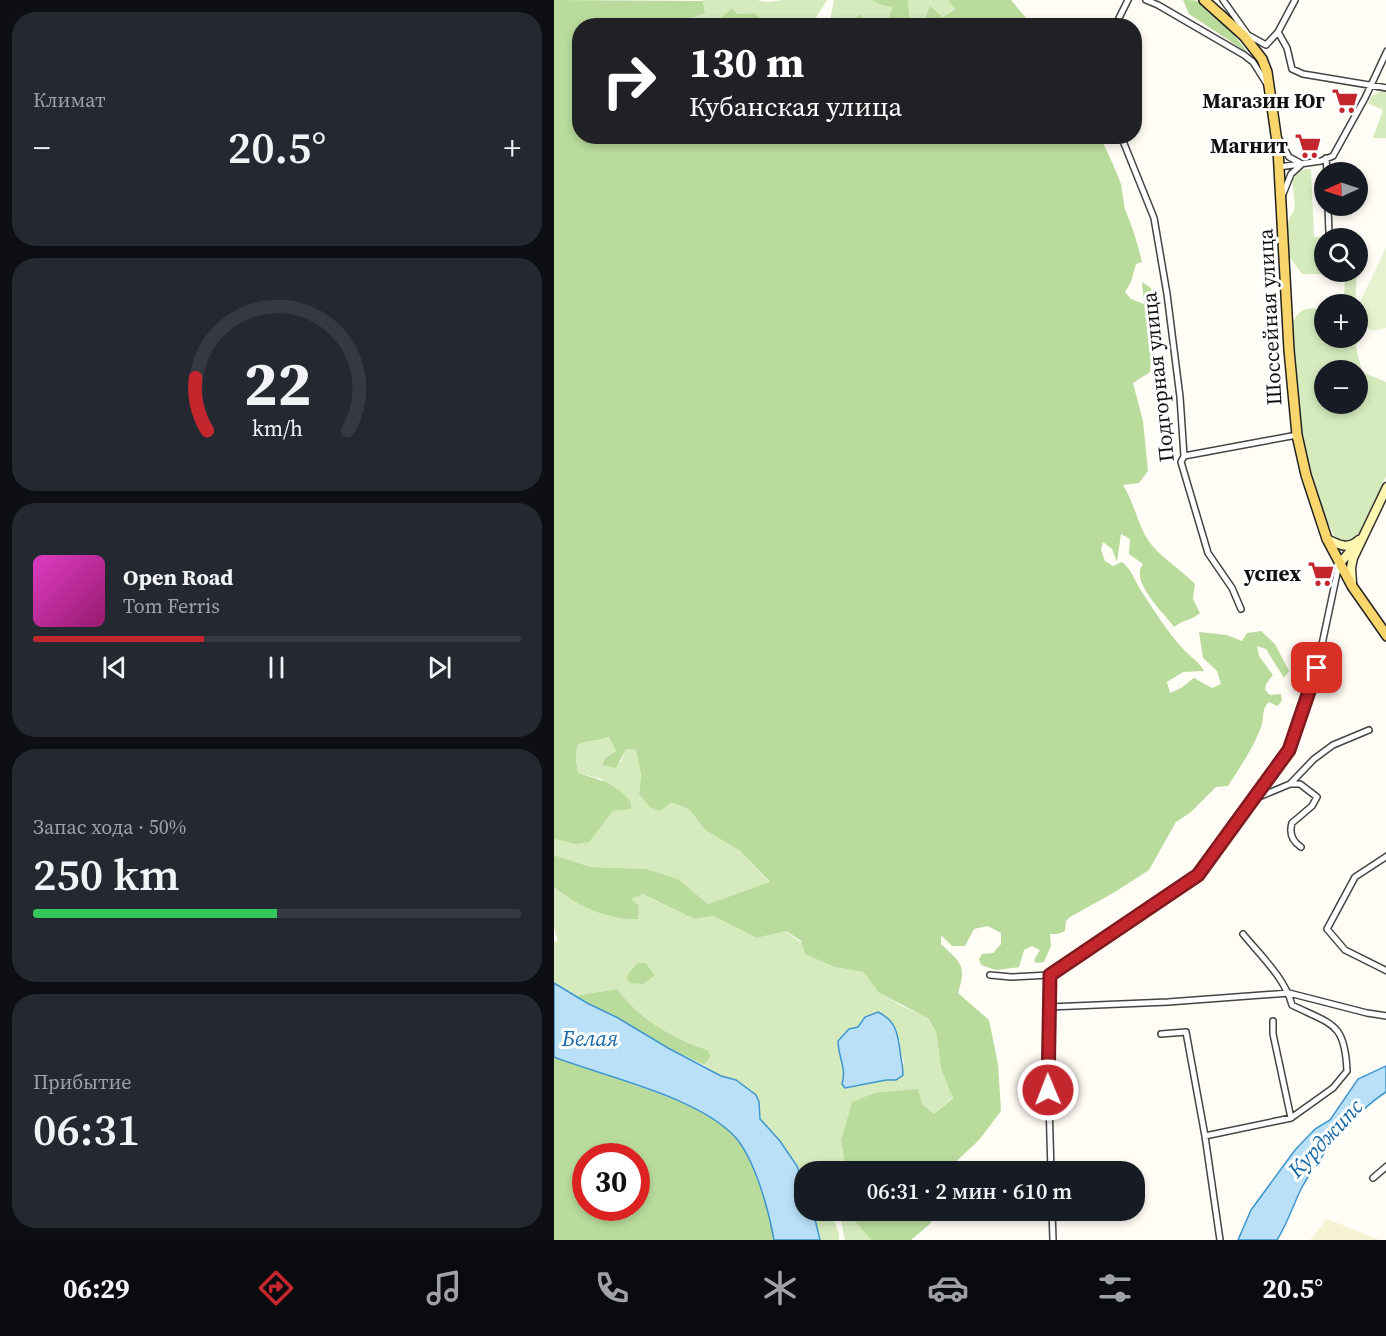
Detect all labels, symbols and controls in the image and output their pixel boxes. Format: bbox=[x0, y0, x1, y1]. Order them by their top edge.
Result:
text: 130 m bbox=[689, 33, 804, 91]
icon: right bbox=[590, 42, 668, 120]
text: Климат bbox=[33, 86, 106, 114]
place label: Магазин Юг bbox=[1202, 86, 1325, 115]
supermarket icon: Магазин Юг bbox=[1330, 86, 1360, 116]
text: Кубанская улица bbox=[689, 88, 902, 125]
text: 20.5° bbox=[228, 116, 326, 178]
text: − bbox=[33, 125, 51, 170]
text: + bbox=[504, 125, 521, 170]
place label: Магнит bbox=[1210, 131, 1288, 160]
supermarket icon: Магнит bbox=[1293, 131, 1323, 161]
north arrow bbox=[1314, 162, 1368, 216]
map controls bbox=[1314, 162, 1368, 414]
street label: Шоссейная улица bbox=[1250, 228, 1289, 406]
button: search bbox=[1314, 228, 1368, 282]
street label: Подгорная улица bbox=[1134, 290, 1181, 464]
button: + bbox=[1314, 294, 1368, 348]
text: 22 bbox=[243, 341, 311, 427]
button: − bbox=[1314, 360, 1368, 414]
text: km/h bbox=[251, 415, 303, 444]
place label: успех bbox=[1243, 559, 1301, 588]
supermarket icon: успех bbox=[1306, 559, 1336, 589]
text: Open Road bbox=[123, 562, 233, 592]
text: Tom Ferris bbox=[123, 592, 220, 620]
pin bbox=[1291, 642, 1342, 693]
icon: previous bbox=[98, 651, 131, 684]
icon: pause bbox=[260, 651, 293, 684]
icon: next bbox=[423, 651, 456, 684]
icon: arrive bbox=[1300, 651, 1333, 684]
text: Запас хода · 50% bbox=[33, 813, 186, 841]
text: 250 km bbox=[33, 843, 180, 905]
water label: Белая bbox=[561, 1023, 618, 1053]
position arrow bbox=[1016, 1058, 1080, 1122]
text: Прибытие bbox=[33, 1068, 131, 1096]
water label: Курджипс bbox=[1280, 1092, 1369, 1185]
text: 06:31 bbox=[33, 1098, 140, 1160]
speed limit sign: 30 bbox=[572, 1143, 650, 1221]
text: 06:31 · 2 мин · 610 m bbox=[867, 1176, 1072, 1206]
icon: directions bbox=[255, 1267, 297, 1309]
icon: music bbox=[423, 1267, 465, 1309]
icon: phone bbox=[591, 1267, 633, 1309]
icon: climate bbox=[759, 1267, 801, 1309]
icon: car bbox=[927, 1267, 969, 1309]
icon: filters bbox=[1094, 1267, 1136, 1309]
text: 06:29 bbox=[63, 1270, 130, 1307]
text: 20.5° bbox=[1262, 1270, 1323, 1307]

